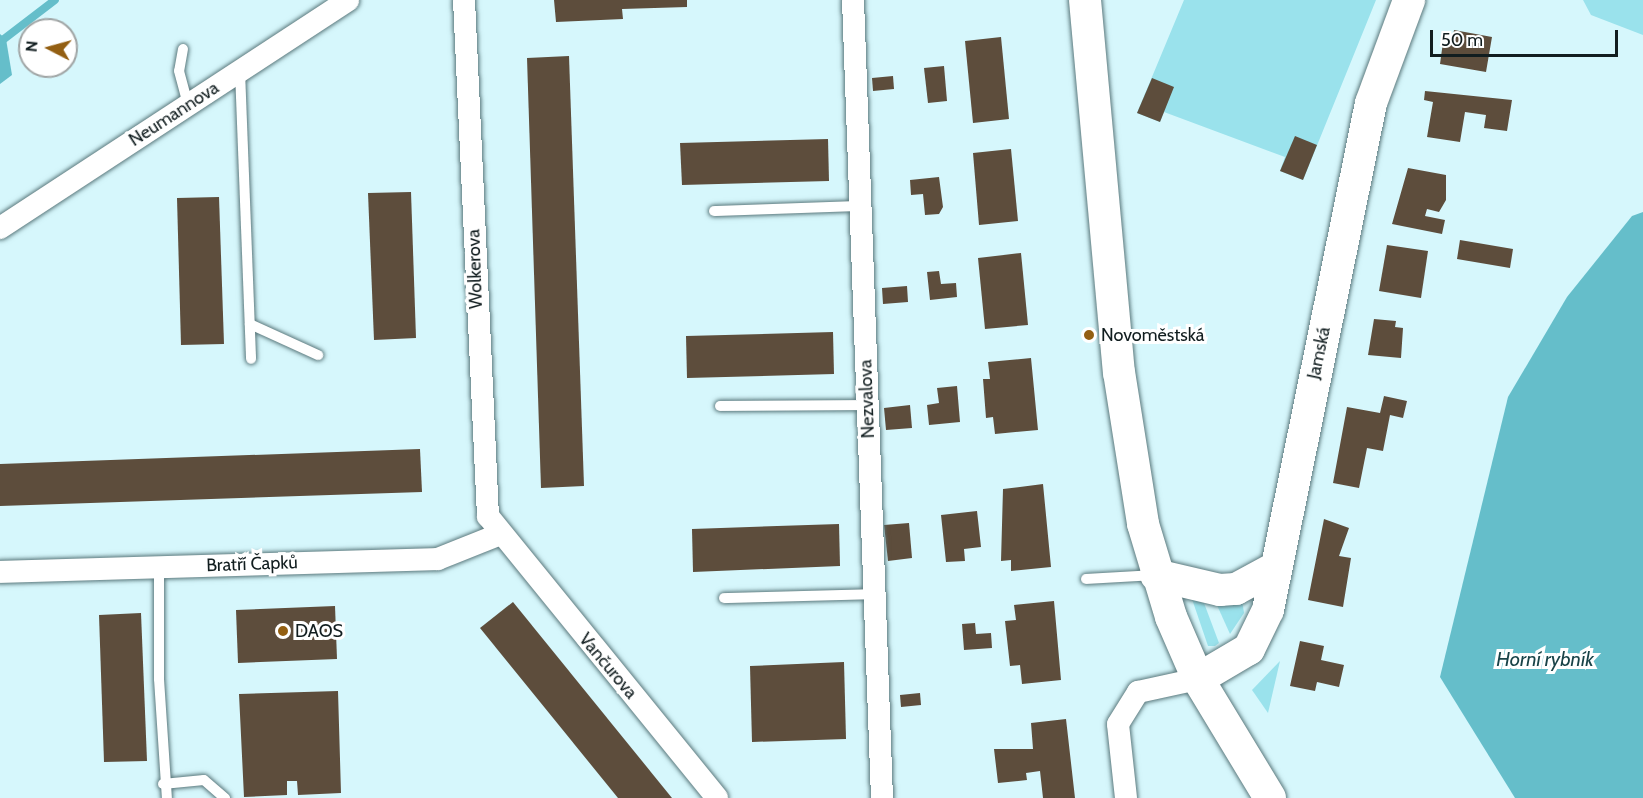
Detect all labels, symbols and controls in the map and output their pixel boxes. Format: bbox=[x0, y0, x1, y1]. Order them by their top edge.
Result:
north arrow bbox=[18, 18, 78, 78]
scale bar bbox=[1433, 18, 1620, 56]
text: 50 m bbox=[1441, 29, 1483, 51]
text: N bbox=[22, 40, 42, 53]
street label: Neumannova bbox=[125, 77, 223, 151]
street label: Wolkerova bbox=[463, 229, 487, 309]
place label: Novoměstská bbox=[1101, 324, 1204, 346]
street label: Jamská bbox=[1303, 325, 1335, 381]
marker: Novoměstská bbox=[1082, 328, 1096, 342]
street label: Nezvalova bbox=[855, 359, 879, 439]
street label: Bratří Čapků bbox=[206, 552, 298, 576]
place label: DAOS bbox=[295, 620, 343, 642]
marker: DAOS bbox=[276, 624, 290, 638]
street label: Vančurova bbox=[574, 629, 642, 703]
water label: Horní rybník bbox=[1496, 647, 1594, 671]

